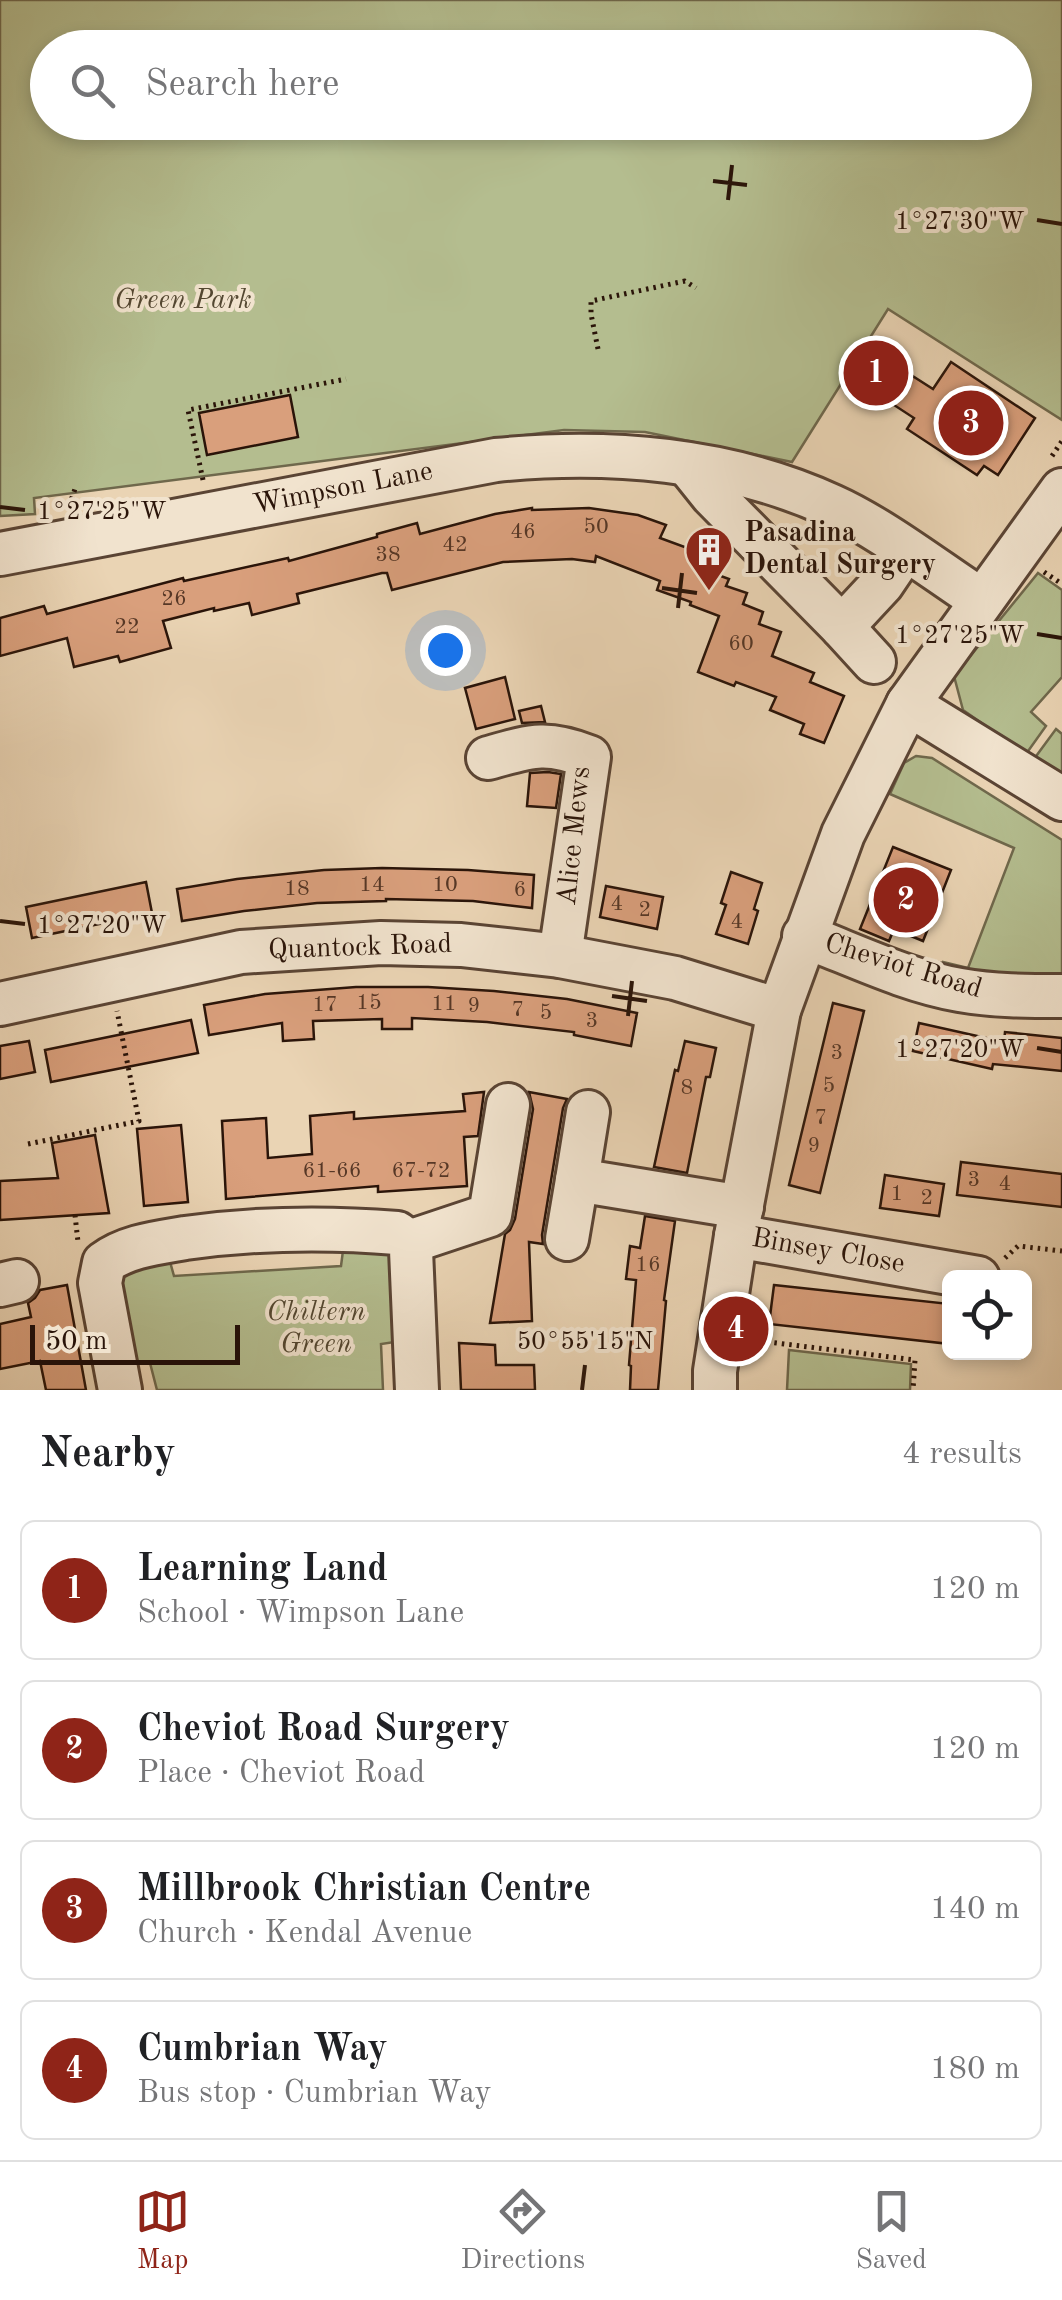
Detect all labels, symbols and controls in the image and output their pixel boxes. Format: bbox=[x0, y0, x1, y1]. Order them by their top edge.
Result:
search box bbox=[30, 30, 1032, 140]
icon: search bbox=[65, 58, 120, 113]
text: Search here bbox=[145, 66, 340, 104]
text: 1°27'30"W bbox=[895, 210, 1025, 235]
park label: Green Park bbox=[114, 287, 252, 315]
pin: 1 bbox=[844, 336, 908, 410]
pin: 3 bbox=[938, 386, 1004, 460]
street label: Wimpson Lane bbox=[251, 458, 435, 520]
text: 1°27'25"W bbox=[37, 500, 167, 525]
house number: 50 bbox=[583, 516, 609, 538]
place label: Pasadina Dental Surgery bbox=[744, 520, 936, 580]
house number: 46 bbox=[510, 521, 536, 543]
building icon: Pasadina Dental Surgery bbox=[683, 524, 735, 592]
house number: 42 bbox=[442, 534, 468, 556]
house number: 38 bbox=[375, 544, 401, 566]
house number: 26 bbox=[161, 588, 187, 610]
house number: 22 bbox=[114, 616, 140, 638]
text: 1°27'25"W bbox=[895, 624, 1025, 649]
your location bbox=[420, 625, 471, 676]
house number: 60 bbox=[728, 633, 754, 655]
street label: Alice Mews bbox=[554, 765, 596, 907]
pin: 2 bbox=[874, 862, 938, 938]
house number: 14 bbox=[359, 874, 385, 896]
house number: 10 bbox=[432, 874, 458, 896]
house number: 18 bbox=[284, 878, 310, 900]
house number: 6 bbox=[514, 879, 526, 901]
house number: 4 bbox=[611, 893, 623, 915]
house number: 2 bbox=[639, 899, 651, 921]
house number: 4 bbox=[731, 911, 743, 933]
text: 1°27'20"W bbox=[37, 914, 167, 939]
street label: Cheviot Road bbox=[821, 930, 985, 1004]
street label: Quantock Road bbox=[267, 931, 453, 965]
house number: 15 bbox=[356, 992, 382, 1014]
house number: 11 bbox=[431, 993, 457, 1015]
house number: 17 bbox=[312, 994, 338, 1016]
house number: 9 bbox=[468, 995, 480, 1017]
house number: 7 bbox=[512, 999, 524, 1021]
house number: 5 bbox=[540, 1002, 552, 1024]
house number: 3 bbox=[586, 1010, 598, 1032]
text: 1°27'20"W bbox=[895, 1038, 1025, 1063]
house number: 3 bbox=[831, 1042, 843, 1064]
house number: 5 bbox=[823, 1075, 835, 1097]
house number: 8 bbox=[681, 1077, 693, 1099]
house number: 7 bbox=[815, 1107, 827, 1129]
house number: 9 bbox=[808, 1135, 820, 1157]
house number: 61-66 bbox=[302, 1160, 362, 1182]
house number: 67-72 bbox=[391, 1160, 451, 1182]
house number: 3 bbox=[968, 1169, 980, 1191]
house number: 4 bbox=[999, 1173, 1011, 1195]
house number: 1 bbox=[891, 1183, 903, 1205]
house number: 2 bbox=[921, 1187, 933, 1209]
street label: Binsey Close bbox=[749, 1225, 907, 1279]
house number: 16 bbox=[635, 1254, 661, 1276]
map controls bbox=[942, 1270, 1032, 1360]
button: locate bbox=[942, 1270, 1032, 1360]
pin: 4 bbox=[704, 1292, 768, 1366]
park label: Chiltern Green bbox=[266, 1299, 366, 1359]
scale bar bbox=[30, 1320, 240, 1364]
text: 50 m bbox=[45, 1328, 108, 1356]
text: 50°55'15"N bbox=[517, 1330, 653, 1355]
text: Nearby bbox=[40, 1434, 176, 1476]
text: 4 results bbox=[902, 1439, 1022, 1471]
text: Learning Land bbox=[137, 1551, 388, 1589]
text: 1 bbox=[65, 1574, 84, 1606]
text: 120 m bbox=[930, 1574, 1020, 1606]
text: School · Wimpson Lane bbox=[137, 1598, 464, 1630]
text: Cheviot Road Surgery bbox=[137, 1711, 510, 1749]
text: 2 bbox=[65, 1734, 84, 1766]
text: 120 m bbox=[930, 1734, 1020, 1766]
text: Place · Cheviot Road bbox=[137, 1758, 425, 1790]
text: Millbrook Christian Centre bbox=[137, 1871, 591, 1909]
text: 3 bbox=[65, 1894, 84, 1926]
text: 140 m bbox=[930, 1894, 1020, 1926]
text: Church · Kendal Avenue bbox=[137, 1918, 472, 1950]
text: Cumbrian Way bbox=[137, 2031, 388, 2069]
text: 4 bbox=[65, 2054, 84, 2086]
text: 180 m bbox=[930, 2054, 1020, 2086]
text: Bus stop · Cumbrian Way bbox=[137, 2078, 491, 2110]
tab: Map bbox=[135, 2184, 190, 2279]
tab: Directions bbox=[461, 2184, 585, 2279]
tab: Saved bbox=[855, 2184, 927, 2279]

